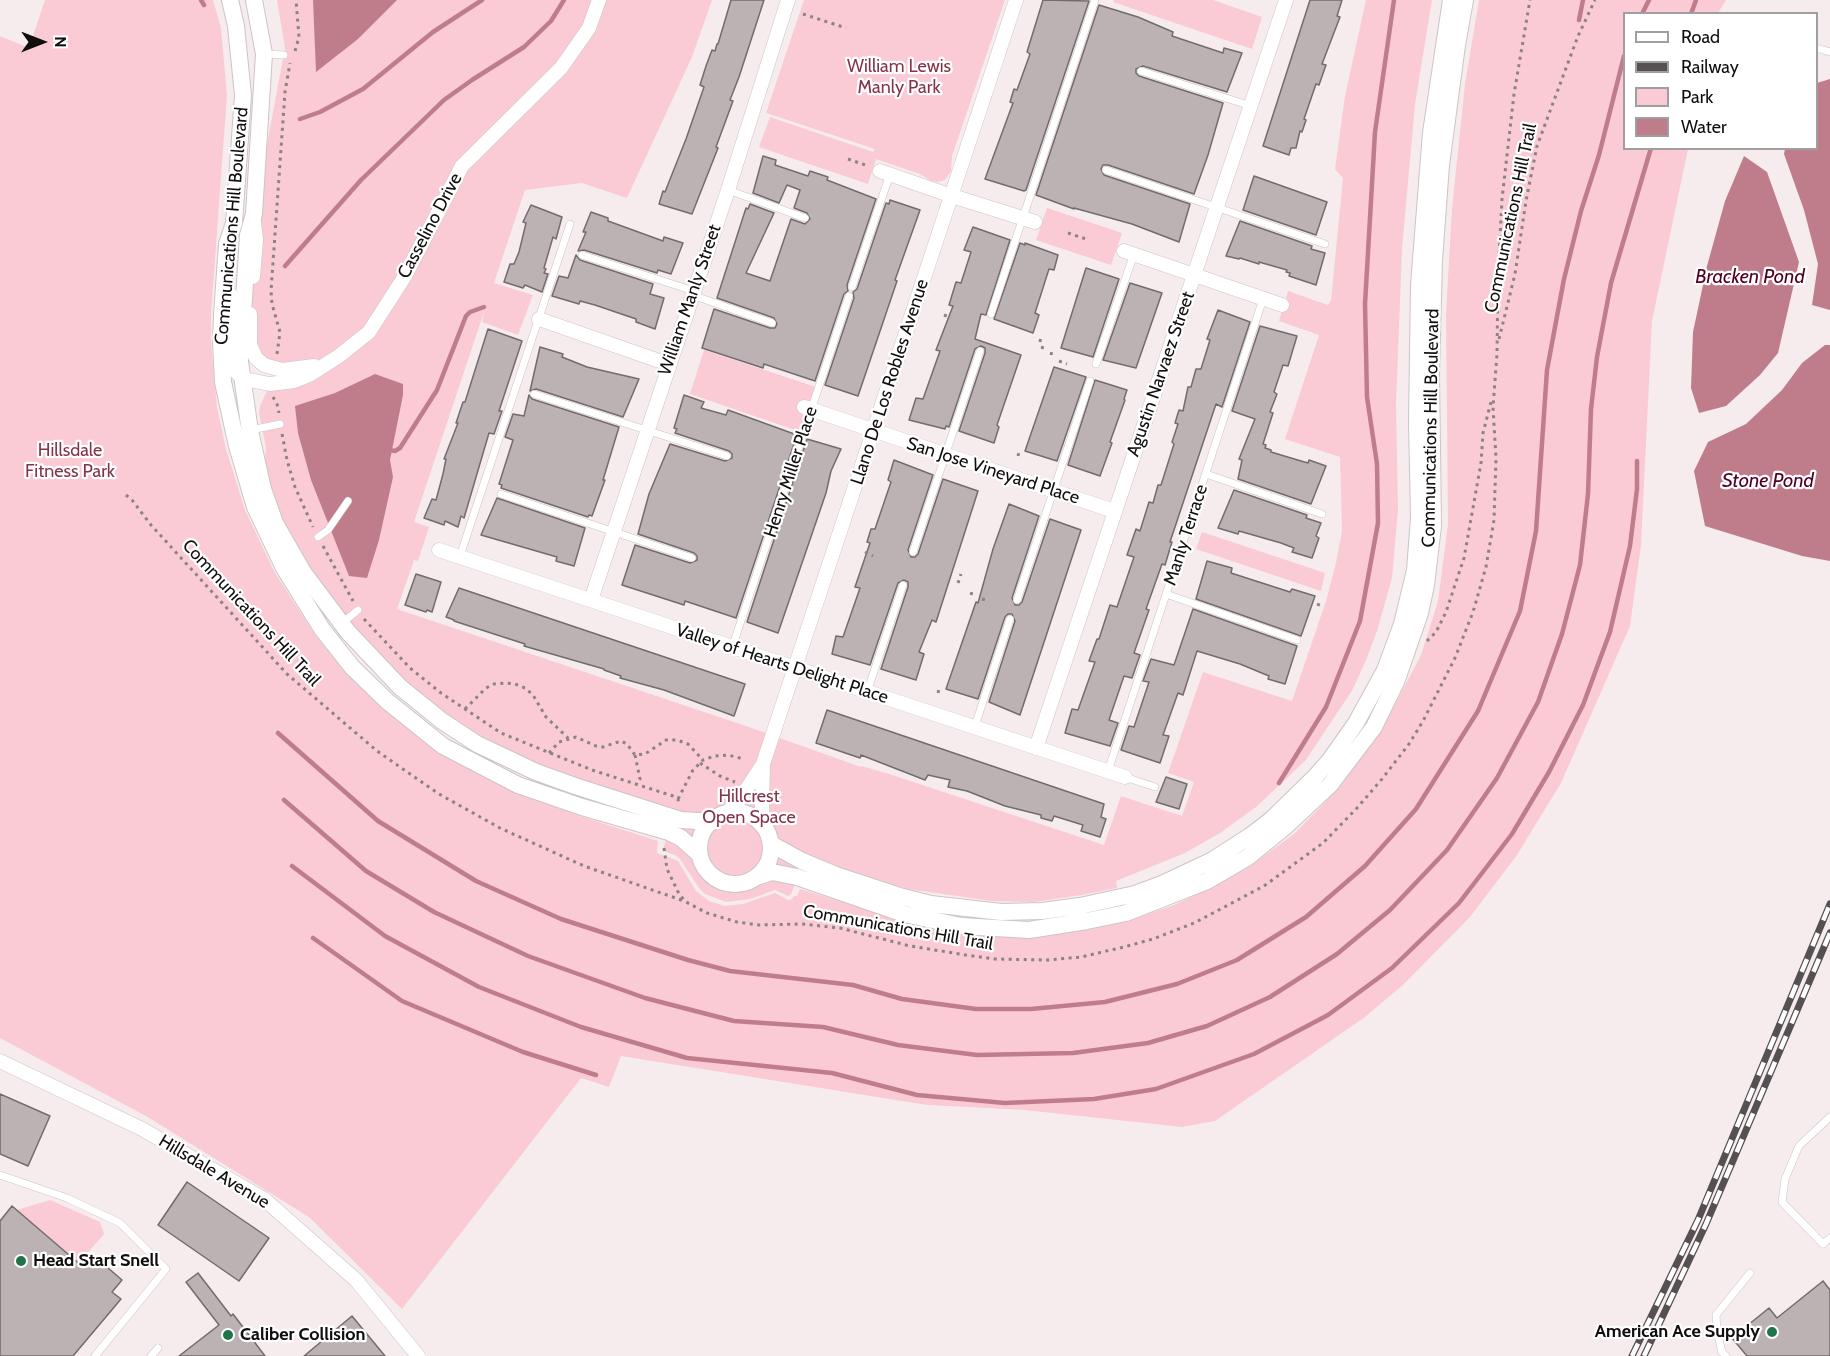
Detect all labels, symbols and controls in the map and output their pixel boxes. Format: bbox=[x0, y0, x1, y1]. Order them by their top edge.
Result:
north arrow bbox=[12, 12, 72, 72]
legend bbox=[1623, 12, 1818, 150]
text: Road bbox=[1681, 26, 1720, 48]
text: N bbox=[51, 36, 70, 48]
park label: William Lewis Manly Park bbox=[847, 56, 951, 98]
text: Railway bbox=[1681, 56, 1739, 78]
text: Park bbox=[1681, 86, 1713, 108]
street label: Communications Hill Boulevard bbox=[211, 106, 253, 346]
text: Water bbox=[1681, 116, 1727, 138]
street label: Communications Hill Trail bbox=[1480, 121, 1542, 315]
street label: Casselino Drive bbox=[393, 170, 467, 282]
street label: William Manly Street bbox=[654, 222, 726, 378]
water label: Bracken Pond bbox=[1695, 265, 1805, 289]
street label: Llano De Los Robles Avenue bbox=[847, 277, 933, 487]
street label: Agustin Narvaez Street bbox=[1123, 289, 1199, 459]
street label: Communications Hill Boulevard bbox=[1418, 308, 1444, 548]
street label: Henry Miller Place bbox=[760, 404, 822, 540]
street label: San Jose Vineyard Place bbox=[904, 433, 1082, 509]
park label: Hillsdale Fitness Park bbox=[25, 440, 115, 482]
water label: Stone Pond bbox=[1722, 469, 1814, 493]
street label: Manly Terrace bbox=[1160, 482, 1212, 588]
street label: Communications Hill Trail bbox=[177, 535, 325, 691]
street label: Valley of Hearts Delight Place bbox=[673, 619, 891, 709]
park label: Hillcrest Open Space bbox=[702, 786, 796, 828]
street label: Communications Hill Trail bbox=[801, 901, 995, 955]
street label: Hillsdale Avenue bbox=[155, 1130, 273, 1214]
place label: Head Start Snell bbox=[33, 1250, 159, 1272]
marker: Head Start Snell bbox=[14, 1254, 28, 1268]
place label: American Ace Supply bbox=[1595, 1321, 1760, 1343]
place label: Caliber Collision bbox=[240, 1324, 365, 1346]
marker: American Ace Supply bbox=[1765, 1325, 1779, 1339]
marker: Caliber Collision bbox=[221, 1328, 235, 1342]

